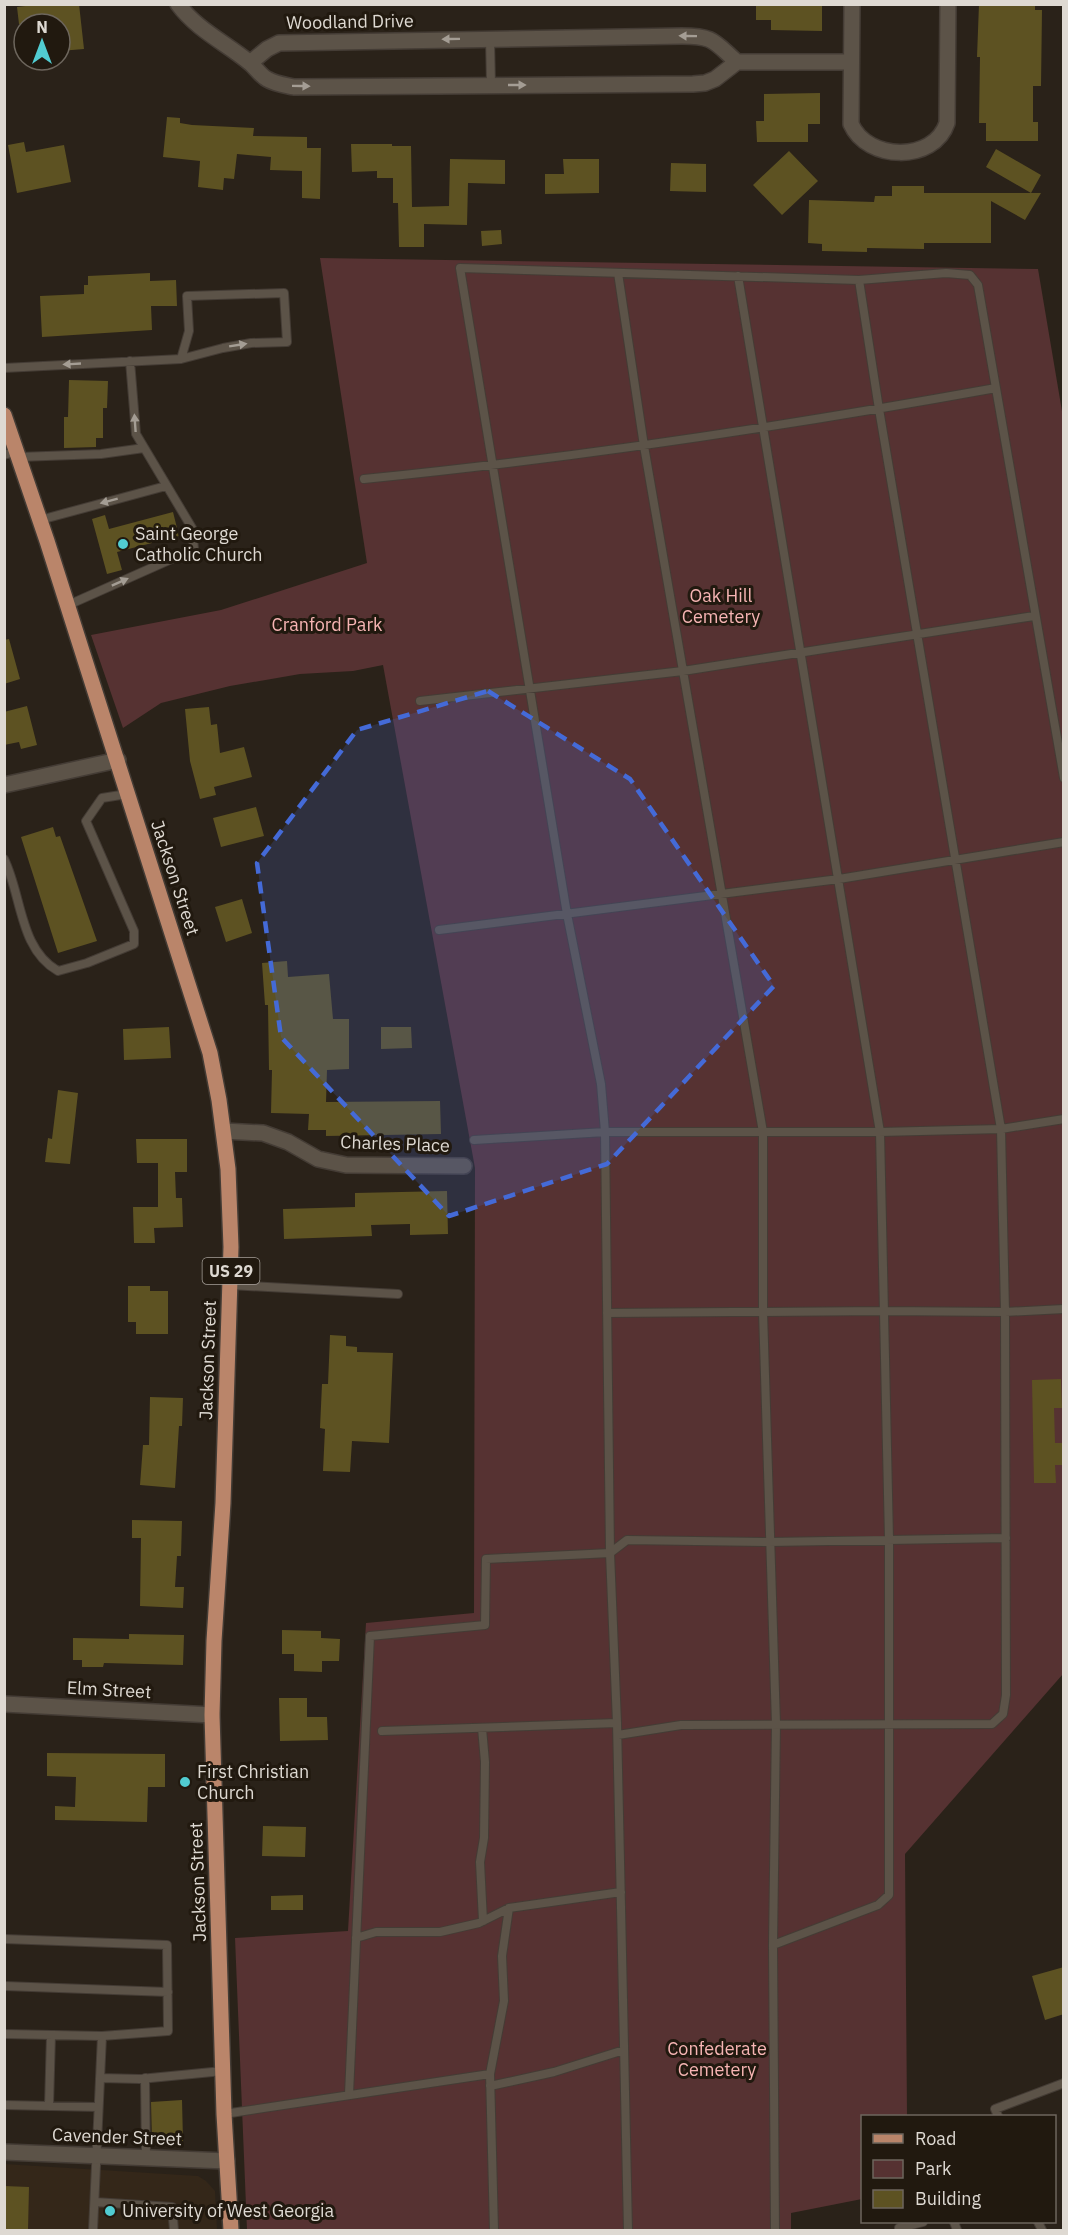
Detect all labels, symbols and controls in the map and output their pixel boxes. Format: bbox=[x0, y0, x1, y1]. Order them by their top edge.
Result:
street label: Woodland Drive bbox=[286, 9, 414, 34]
north arrow bbox=[12, 12, 72, 72]
text: N bbox=[36, 17, 48, 37]
one-way arrow bbox=[678, 32, 697, 41]
one-way arrow bbox=[441, 35, 460, 44]
one-way arrow bbox=[507, 80, 526, 90]
one-way arrow bbox=[291, 81, 310, 91]
one-way arrow bbox=[228, 340, 247, 349]
one-way arrow bbox=[62, 360, 81, 369]
one-way arrow bbox=[130, 413, 140, 432]
one-way arrow bbox=[100, 497, 118, 506]
place label: Saint George Catholic Church bbox=[135, 522, 263, 566]
marker: Saint George Catholic Church bbox=[116, 537, 130, 551]
one-way arrow bbox=[111, 577, 129, 587]
park label: Oak Hill Cemetery bbox=[682, 584, 760, 628]
park label: Cranford Park bbox=[271, 613, 383, 636]
street label: Jackson Street bbox=[146, 817, 205, 938]
street label: Charles Place bbox=[340, 1130, 450, 1157]
road number: US 29 bbox=[202, 1258, 260, 1284]
street label: Jackson Street bbox=[194, 1300, 221, 1420]
street label: Elm Street bbox=[66, 1676, 152, 1703]
place label: First Christian Church bbox=[197, 1760, 309, 1804]
marker: First Christian Church bbox=[178, 1775, 192, 1789]
street label: Jackson Street bbox=[184, 1822, 211, 1942]
park label: Confederate Cemetery bbox=[667, 2037, 767, 2081]
legend bbox=[861, 2115, 1056, 2223]
street label: Cavender Street bbox=[52, 2123, 182, 2150]
text: Road bbox=[915, 2127, 956, 2150]
text: Park bbox=[915, 2157, 952, 2180]
text: Building bbox=[915, 2187, 982, 2210]
place label: University of West Georgia bbox=[122, 2199, 335, 2222]
marker: University of West Georgia bbox=[103, 2204, 117, 2218]

